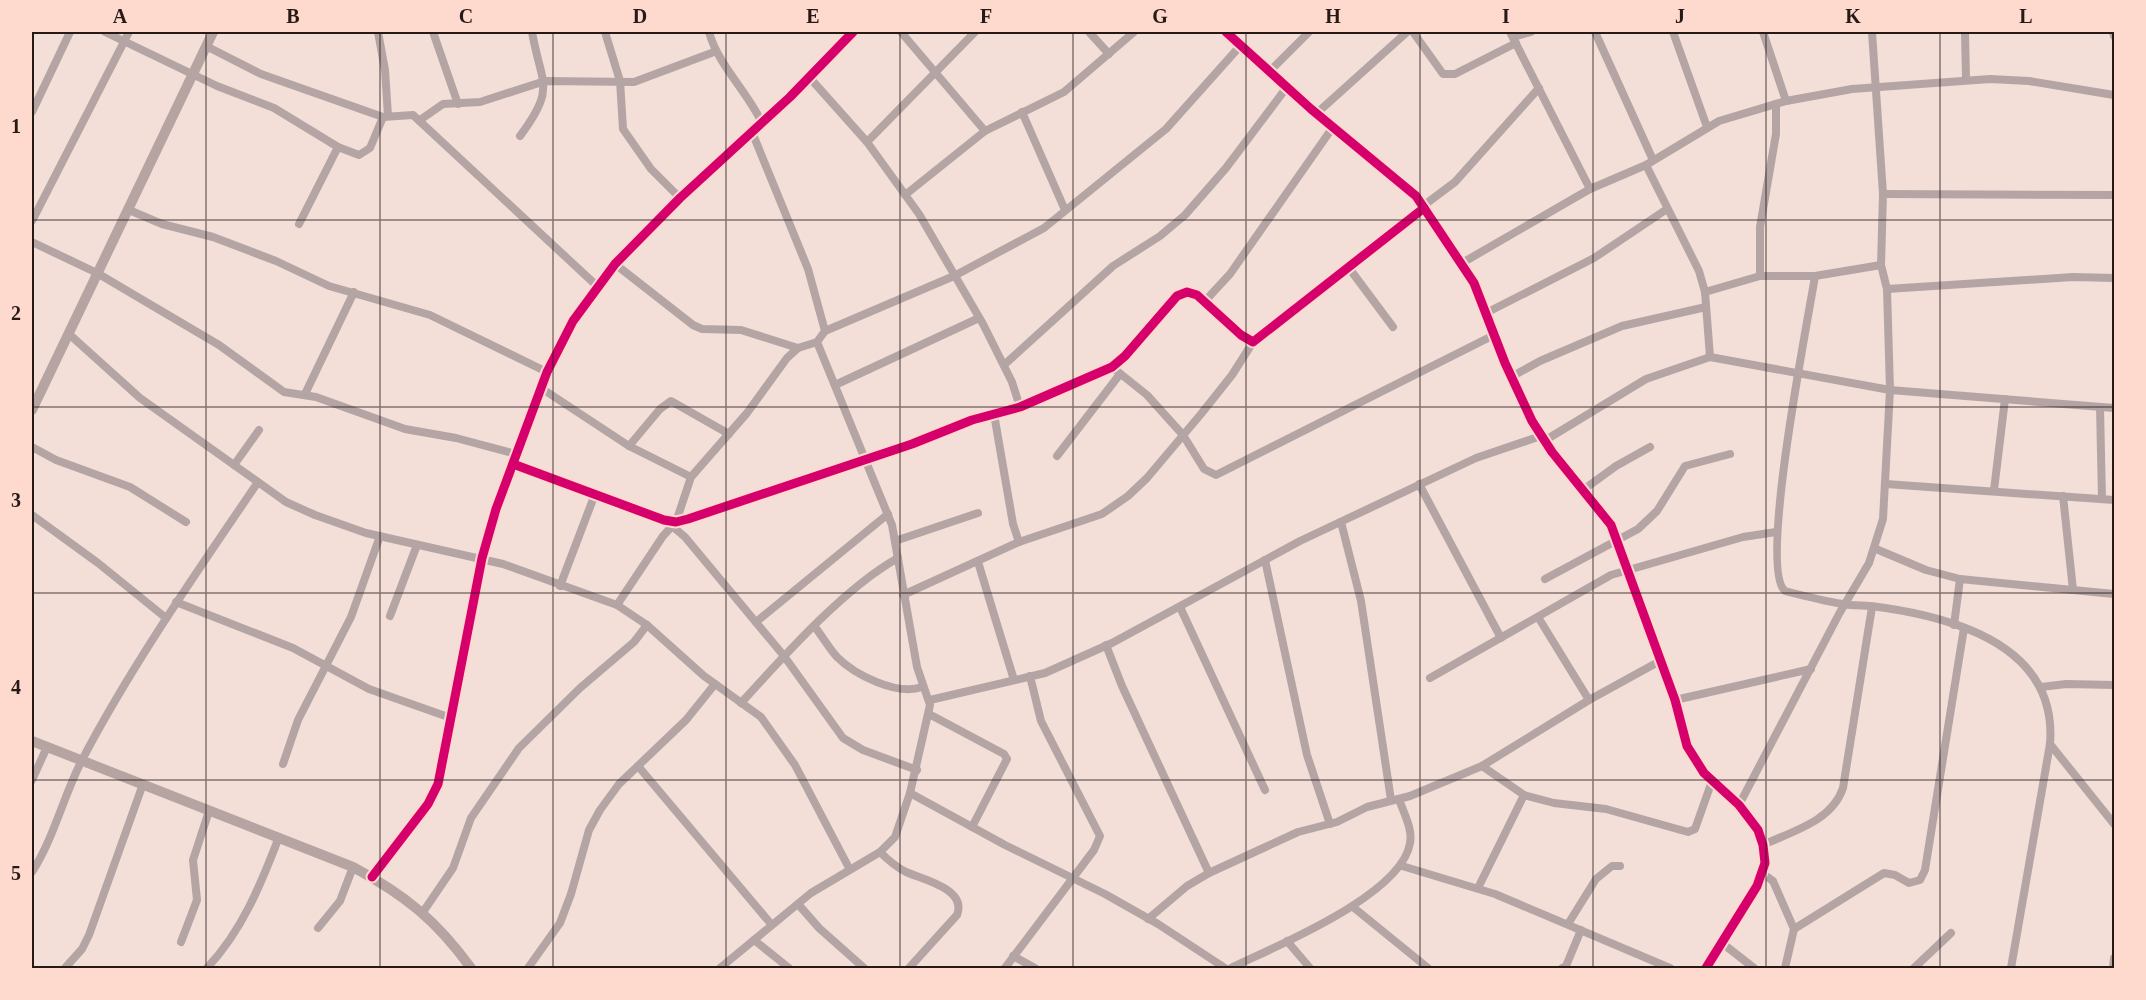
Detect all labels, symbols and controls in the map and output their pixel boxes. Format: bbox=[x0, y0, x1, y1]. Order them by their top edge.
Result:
text: A bbox=[113, 5, 128, 27]
text: B bbox=[286, 5, 300, 27]
text: C bbox=[459, 5, 473, 27]
text: D bbox=[633, 5, 647, 27]
text: E bbox=[806, 5, 820, 27]
text: F bbox=[980, 5, 992, 27]
text: G bbox=[1152, 5, 1168, 27]
text: H bbox=[1325, 5, 1341, 27]
text: I bbox=[1502, 5, 1510, 27]
text: J bbox=[1675, 5, 1685, 27]
text: K bbox=[1845, 5, 1861, 27]
text: L bbox=[2019, 5, 2033, 27]
text: 1 bbox=[11, 115, 21, 137]
text: 2 bbox=[11, 302, 21, 324]
text: 3 bbox=[11, 489, 21, 511]
text: 4 bbox=[11, 676, 21, 698]
text: 5 bbox=[11, 862, 21, 884]

